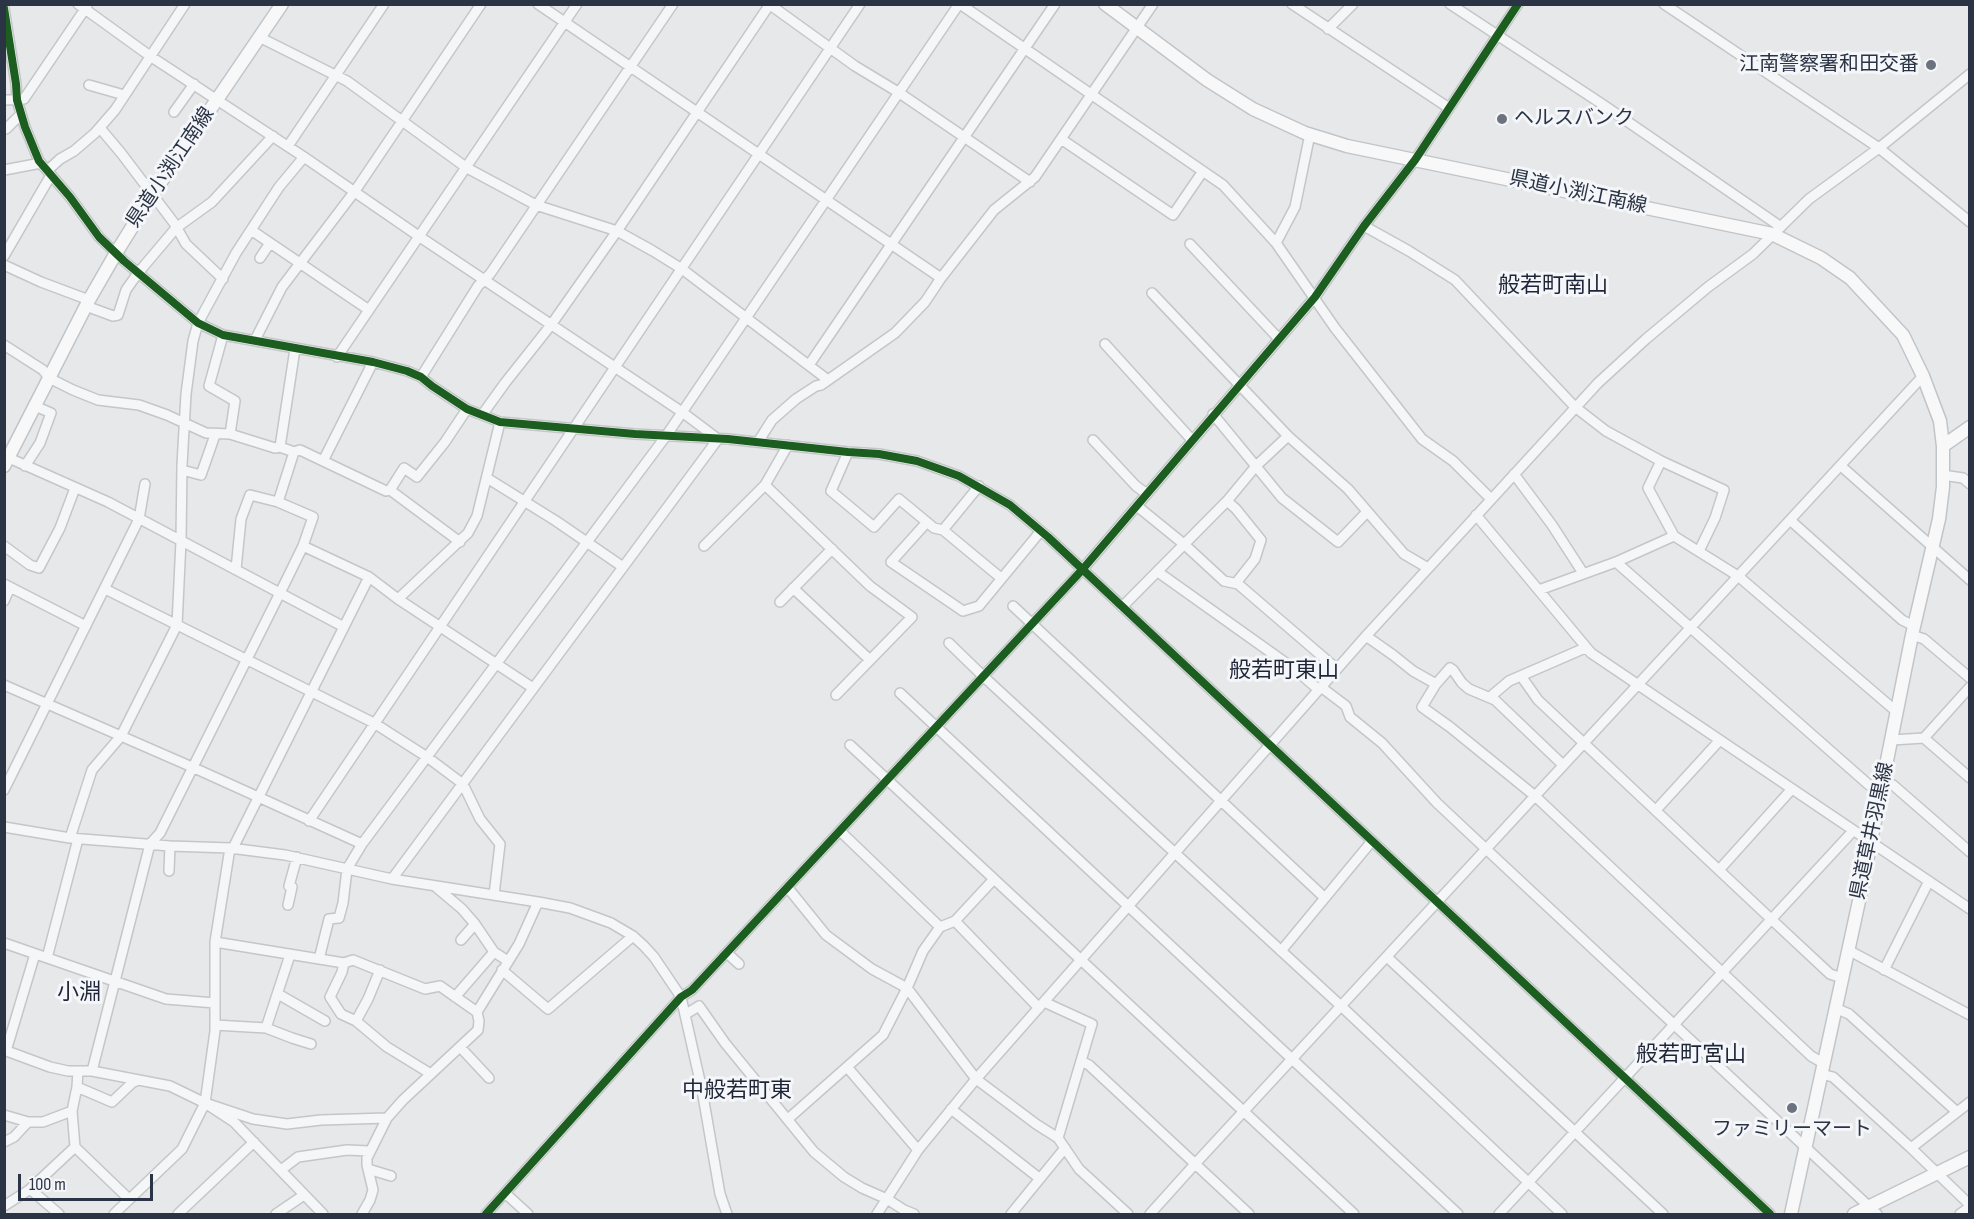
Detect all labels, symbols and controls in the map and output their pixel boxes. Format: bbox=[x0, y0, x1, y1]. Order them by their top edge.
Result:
place label: 江南警察署和田交番 bbox=[1739, 53, 1919, 77]
marker: 江南警察署和田交番 bbox=[1924, 58, 1938, 72]
street label: 県道小渕江南線 bbox=[122, 103, 220, 233]
place label: ヘルスバンク bbox=[1514, 107, 1634, 131]
marker: ヘルスバンク bbox=[1495, 112, 1509, 126]
street label: 県道小渕江南線 bbox=[1507, 167, 1649, 219]
district label: 般若町南山 bbox=[1498, 273, 1608, 299]
district label: 般若町東山 bbox=[1229, 658, 1339, 684]
street label: 県道草井羽黒線 bbox=[1847, 760, 1899, 902]
district label: 小淵 bbox=[57, 980, 101, 1006]
district label: 般若町宮山 bbox=[1636, 1042, 1746, 1068]
district label: 中般若町東 bbox=[682, 1078, 792, 1104]
marker: ファミリーマート bbox=[1785, 1101, 1799, 1115]
place label: ファミリーマート bbox=[1712, 1118, 1872, 1142]
scale bar bbox=[21, 1162, 156, 1200]
text: 100 m bbox=[29, 1174, 66, 1195]

